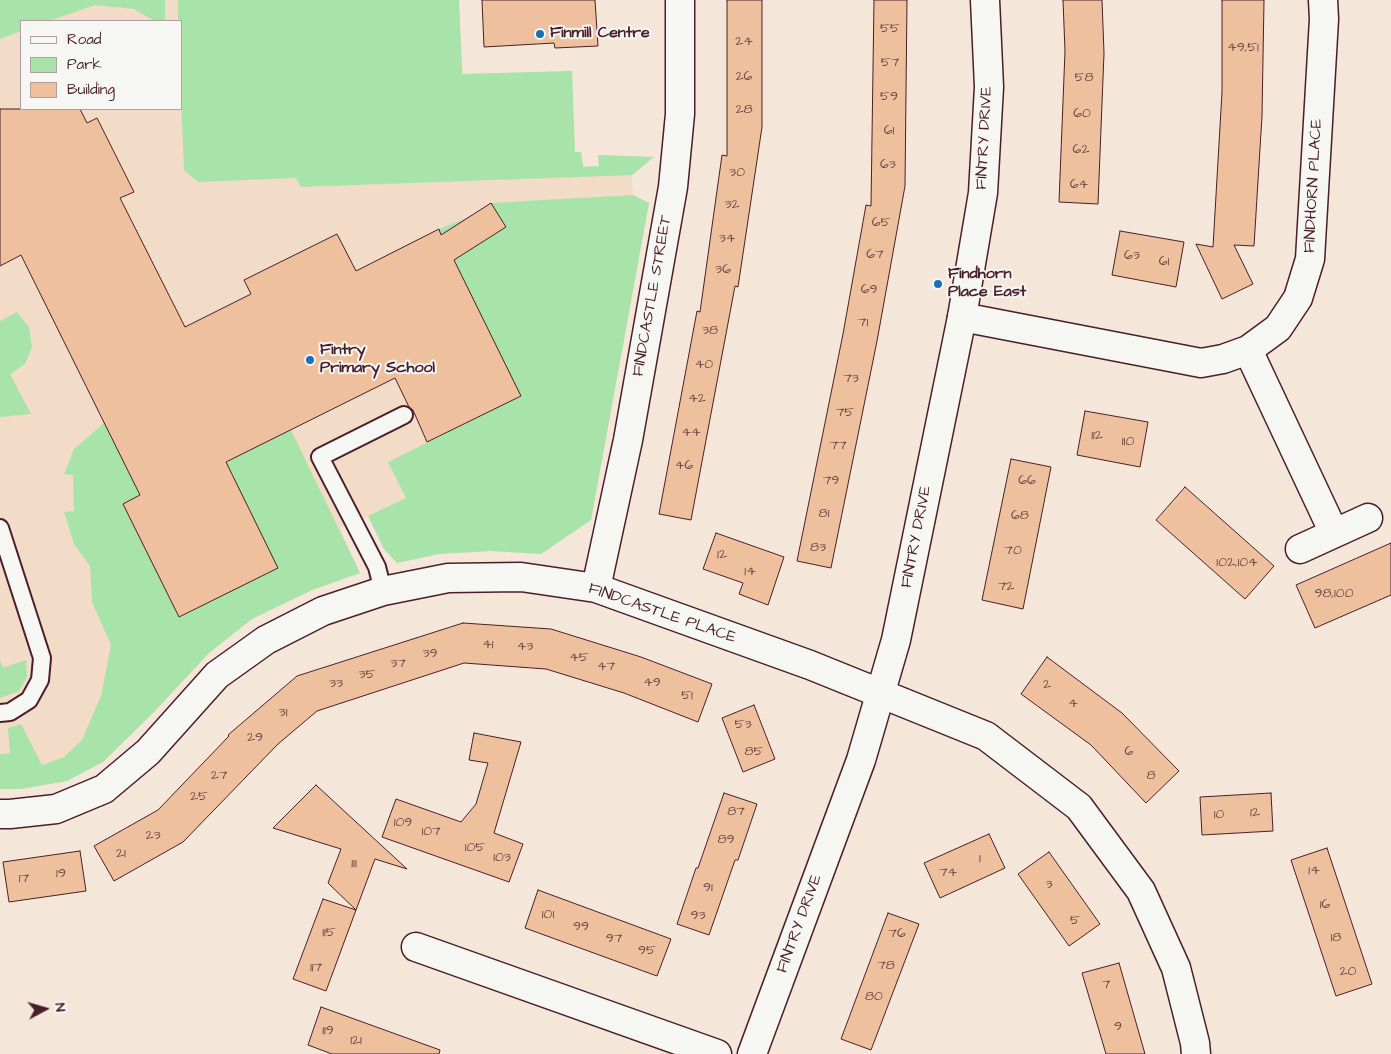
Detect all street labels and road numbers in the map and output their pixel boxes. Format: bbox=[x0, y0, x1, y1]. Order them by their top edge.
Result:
street label: FINTRY DRIVE bbox=[973, 86, 997, 190]
street label: FINDHORN PLACE bbox=[1301, 118, 1327, 254]
street label: FINDCASTLE STREET bbox=[629, 214, 677, 378]
street label: FINTRY DRIVE bbox=[898, 484, 936, 590]
street label: FINDCASTLE PLACE bbox=[586, 580, 738, 648]
street label: FINTRY DRIVE bbox=[773, 872, 827, 976]

